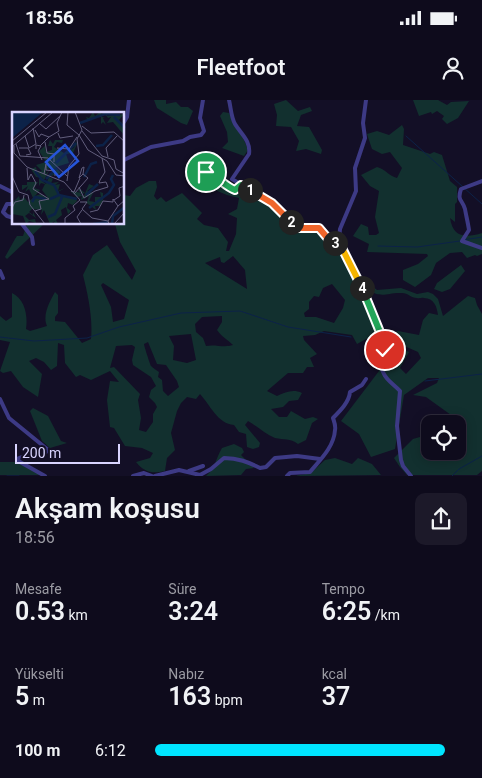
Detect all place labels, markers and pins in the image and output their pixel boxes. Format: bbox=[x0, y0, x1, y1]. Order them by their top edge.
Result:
pin bbox=[185, 151, 227, 193]
pin: 1 bbox=[238, 178, 262, 202]
pin: 2 bbox=[278, 210, 304, 234]
pin: 3 bbox=[322, 230, 348, 256]
pin: 4 bbox=[350, 276, 374, 300]
pin bbox=[364, 329, 406, 371]

